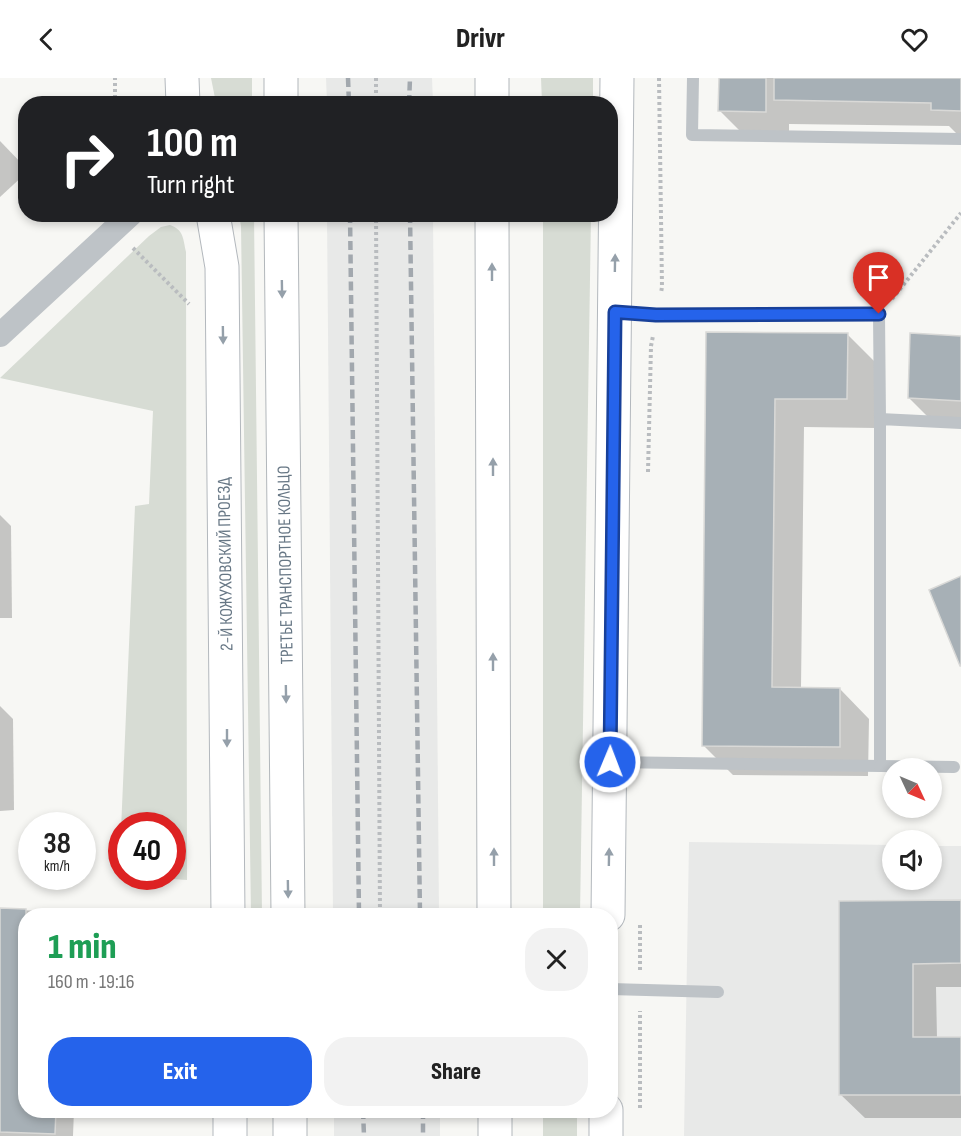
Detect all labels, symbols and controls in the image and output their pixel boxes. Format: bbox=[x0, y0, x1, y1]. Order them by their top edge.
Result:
icon: back bbox=[30, 23, 63, 56]
text: Drivr bbox=[456, 23, 505, 55]
icon: heart bbox=[898, 23, 931, 56]
text: 100 m bbox=[147, 118, 238, 169]
icon: right bbox=[48, 120, 126, 198]
text: Turn right bbox=[147, 169, 234, 201]
pin bbox=[853, 252, 904, 314]
one-way arrow bbox=[610, 253, 620, 272]
icon: arrive bbox=[862, 261, 895, 294]
one-way arrow bbox=[487, 262, 497, 281]
one-way arrow bbox=[277, 280, 287, 299]
one-way arrow bbox=[218, 326, 228, 345]
one-way arrow bbox=[488, 457, 498, 476]
street label: ТРЕТЬЕ ТРАНСПОРТНОЕ КОЛЬЦО bbox=[273, 465, 298, 665]
street label: 2-Й КОЖУХОВСКИЙ ПРОЕЗД bbox=[213, 477, 238, 651]
one-way arrow bbox=[488, 652, 498, 671]
one-way arrow bbox=[281, 685, 291, 704]
one-way arrow bbox=[222, 728, 232, 747]
position arrow bbox=[578, 730, 642, 794]
north arrow bbox=[882, 758, 942, 818]
map controls bbox=[882, 758, 942, 890]
speed limit sign: 40 bbox=[108, 812, 186, 890]
text: 38 bbox=[43, 826, 71, 862]
button: sound bbox=[882, 830, 942, 890]
one-way arrow bbox=[489, 847, 499, 866]
one-way arrow bbox=[604, 847, 614, 866]
text: km/h bbox=[44, 857, 70, 876]
one-way arrow bbox=[283, 880, 293, 899]
text: 1 min bbox=[48, 926, 116, 969]
button: close bbox=[525, 928, 588, 991]
text: 160 m · 19:16 bbox=[48, 970, 134, 994]
button: Exit bbox=[48, 1037, 312, 1106]
button: Share bbox=[324, 1037, 588, 1106]

